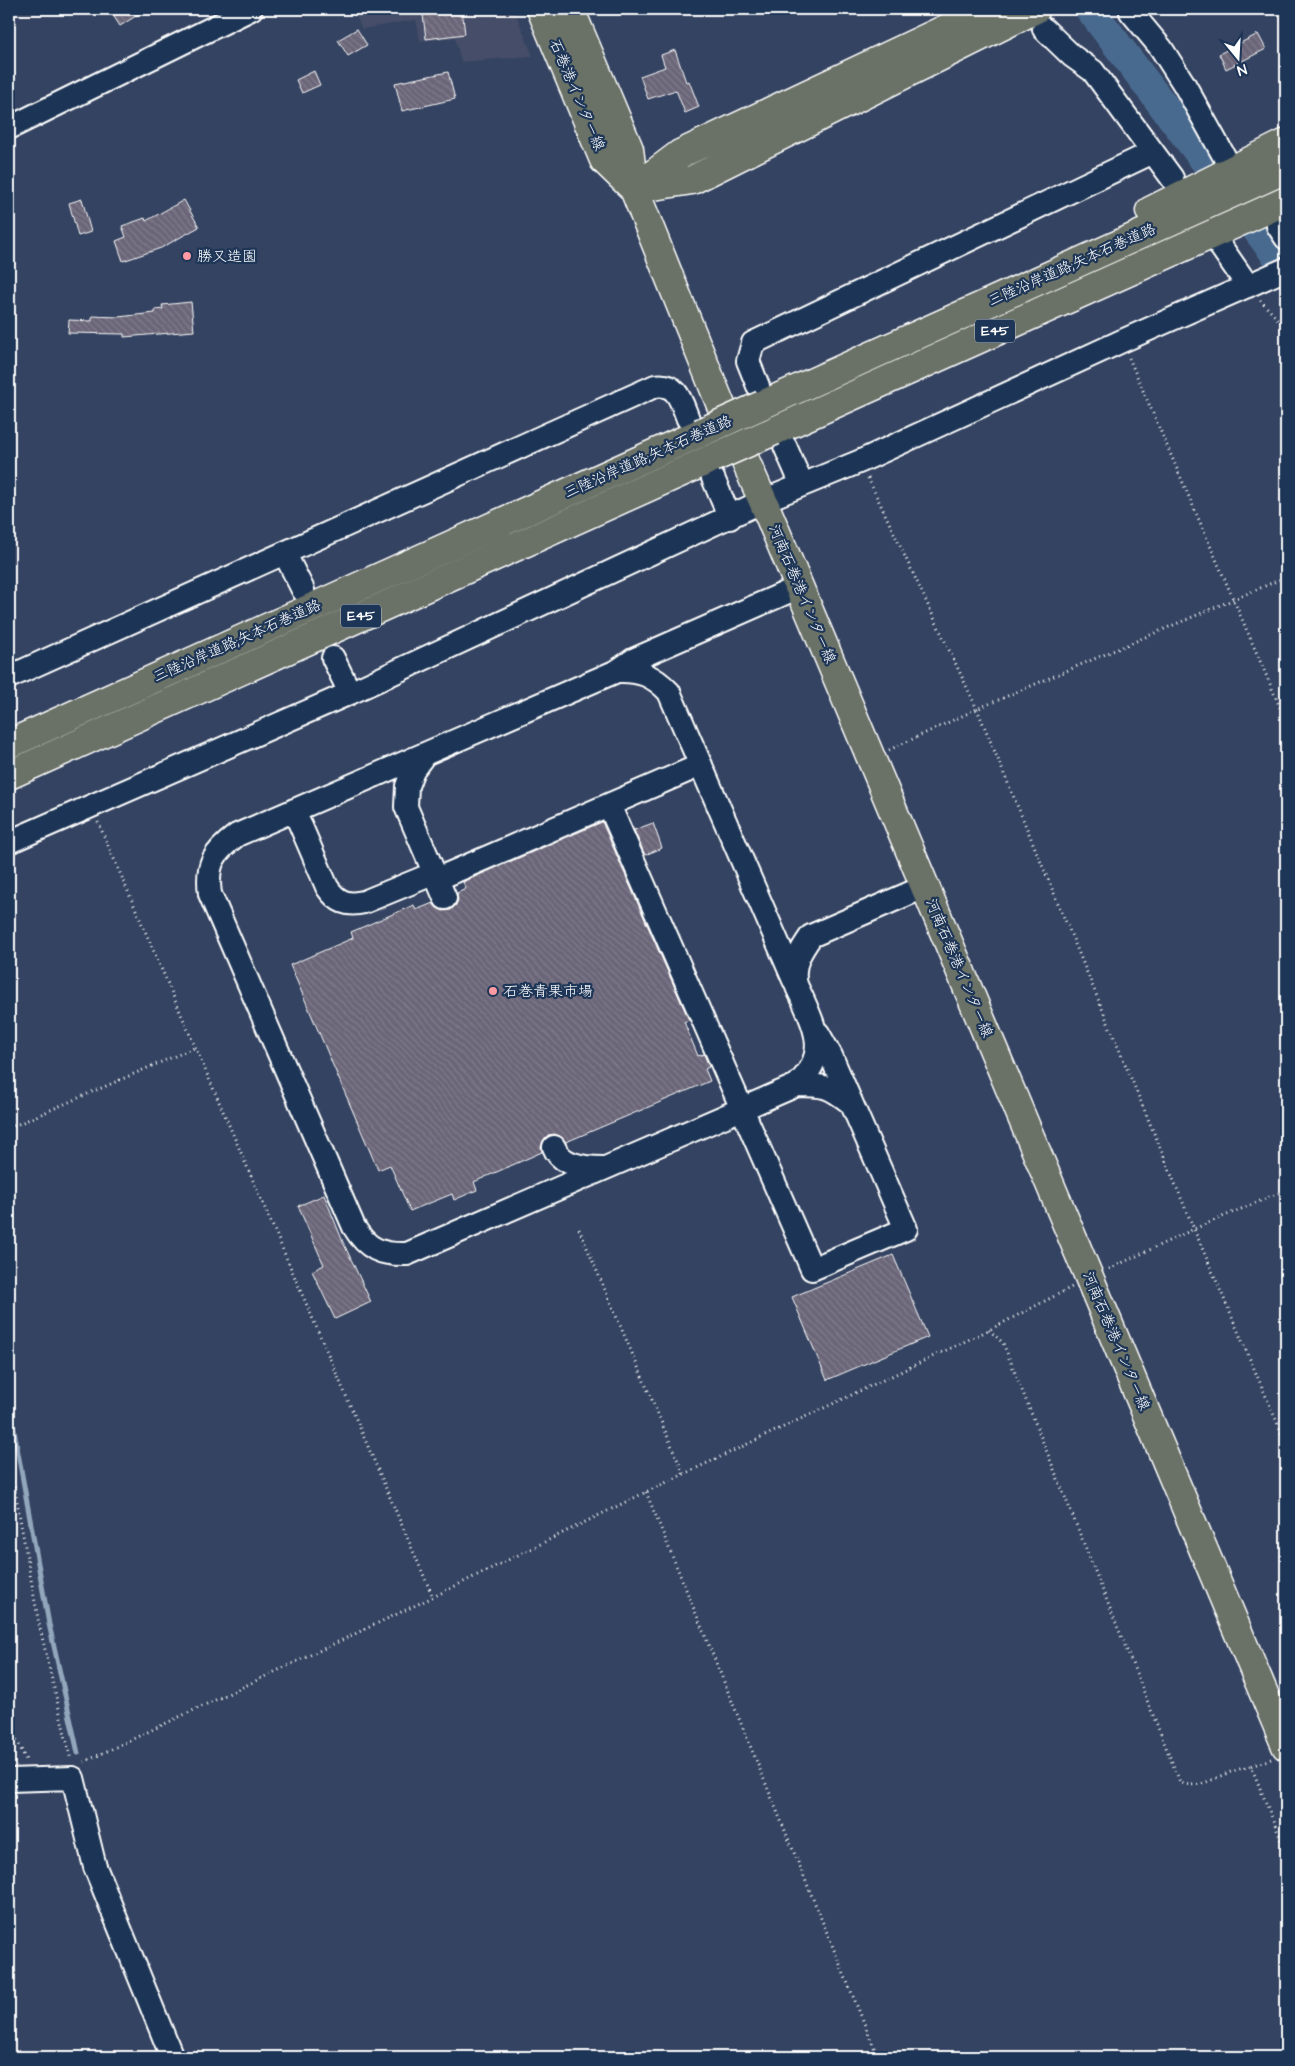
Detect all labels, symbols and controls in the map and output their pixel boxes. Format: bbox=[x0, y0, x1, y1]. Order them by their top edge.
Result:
north arrow bbox=[1212, 32, 1262, 82]
street label: 石巻港インター線 bbox=[544, 36, 610, 154]
text: N bbox=[1234, 59, 1249, 80]
street label: 三陸沿岸道路;矢本石巻道路 bbox=[985, 218, 1159, 312]
place label: 勝又造園 bbox=[197, 246, 257, 267]
marker: 勝又造園 bbox=[181, 250, 193, 262]
road number: E45 bbox=[975, 320, 1015, 342]
street label: 三陸沿岸道路;矢本石巻道路 bbox=[561, 410, 735, 504]
street label: 河南石巻港インター線 bbox=[763, 521, 841, 667]
street label: 三陸沿岸道路;矢本石巻道路 bbox=[150, 594, 324, 688]
road number: E45 bbox=[341, 604, 381, 628]
street label: 河南石巻港インター線 bbox=[920, 895, 998, 1041]
place label: 石巻青果市場 bbox=[503, 981, 593, 1002]
marker: 石巻青果市場 bbox=[487, 985, 499, 997]
street label: 河南石巻港インター線 bbox=[1077, 1268, 1155, 1414]

